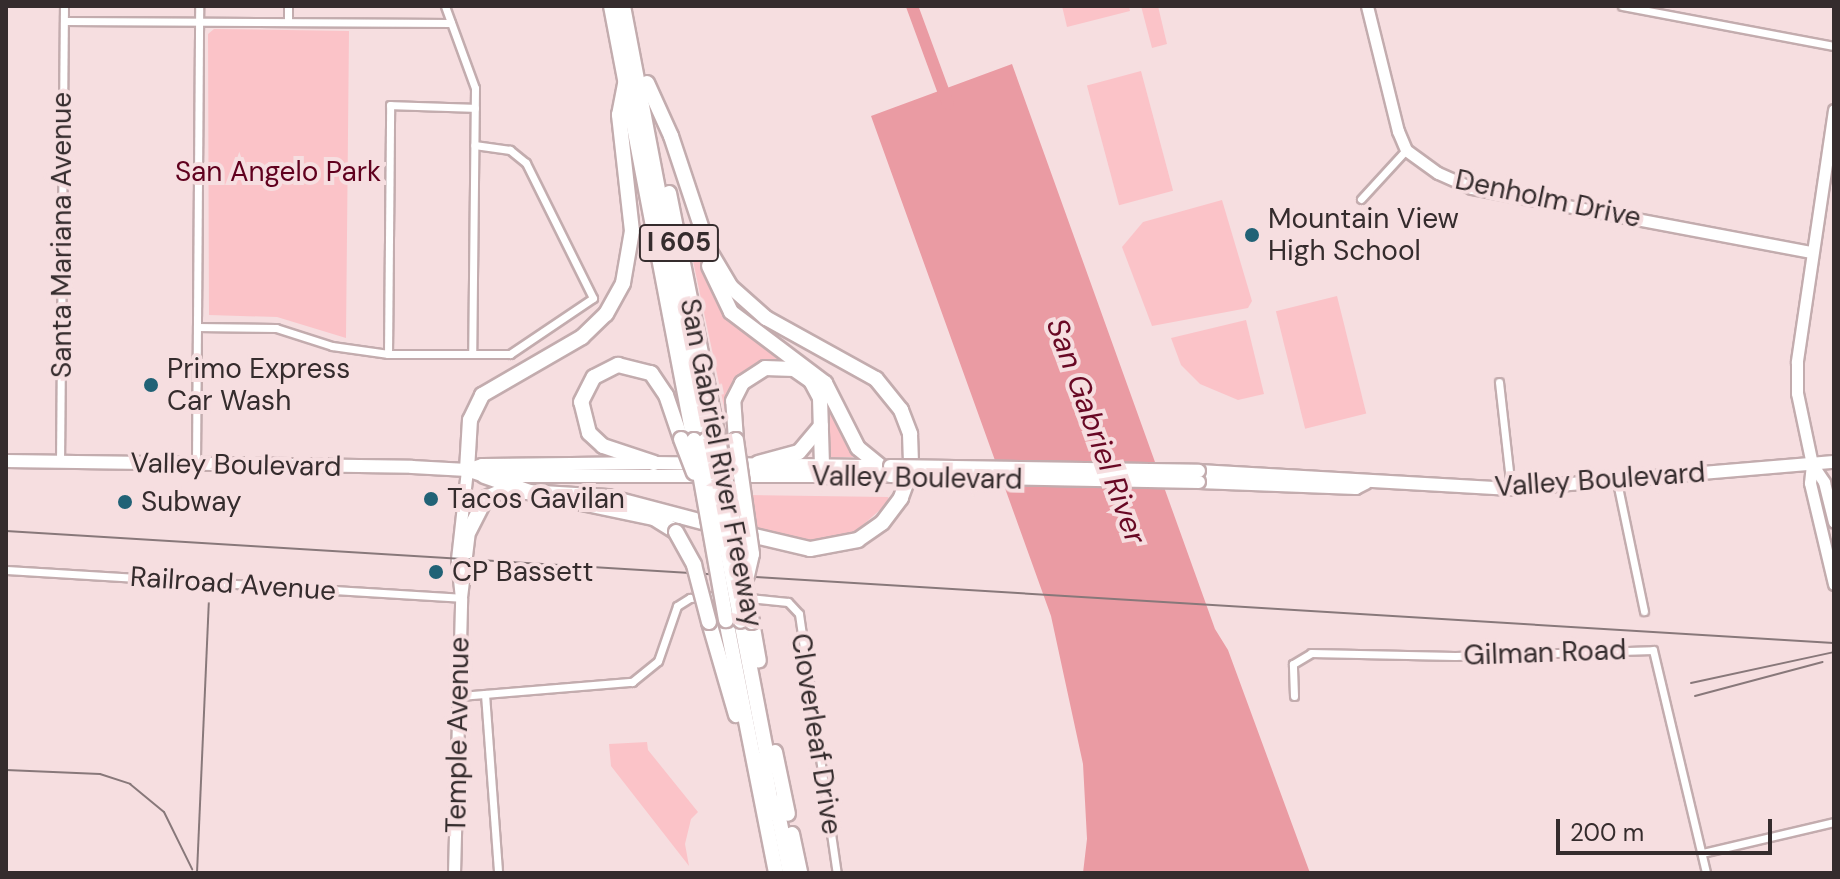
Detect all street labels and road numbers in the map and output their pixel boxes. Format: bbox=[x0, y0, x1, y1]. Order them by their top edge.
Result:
street label: Santa Mariana Avenue bbox=[45, 92, 79, 378]
street label: Denholm Drive bbox=[1452, 163, 1644, 235]
road number: I 605 bbox=[637, 221, 721, 265]
street label: San Gabriel River Freeway bbox=[673, 296, 769, 630]
street label: Valley Boulevard bbox=[130, 446, 342, 484]
street label: Valley Boulevard bbox=[1494, 456, 1706, 504]
street label: Valley Boulevard bbox=[811, 459, 1023, 497]
street label: Railroad Avenue bbox=[129, 560, 337, 608]
street label: Cloverleaf Drive bbox=[784, 631, 848, 837]
street label: Gilman Road bbox=[1463, 633, 1627, 673]
street label: Temple Avenue bbox=[439, 637, 477, 833]

